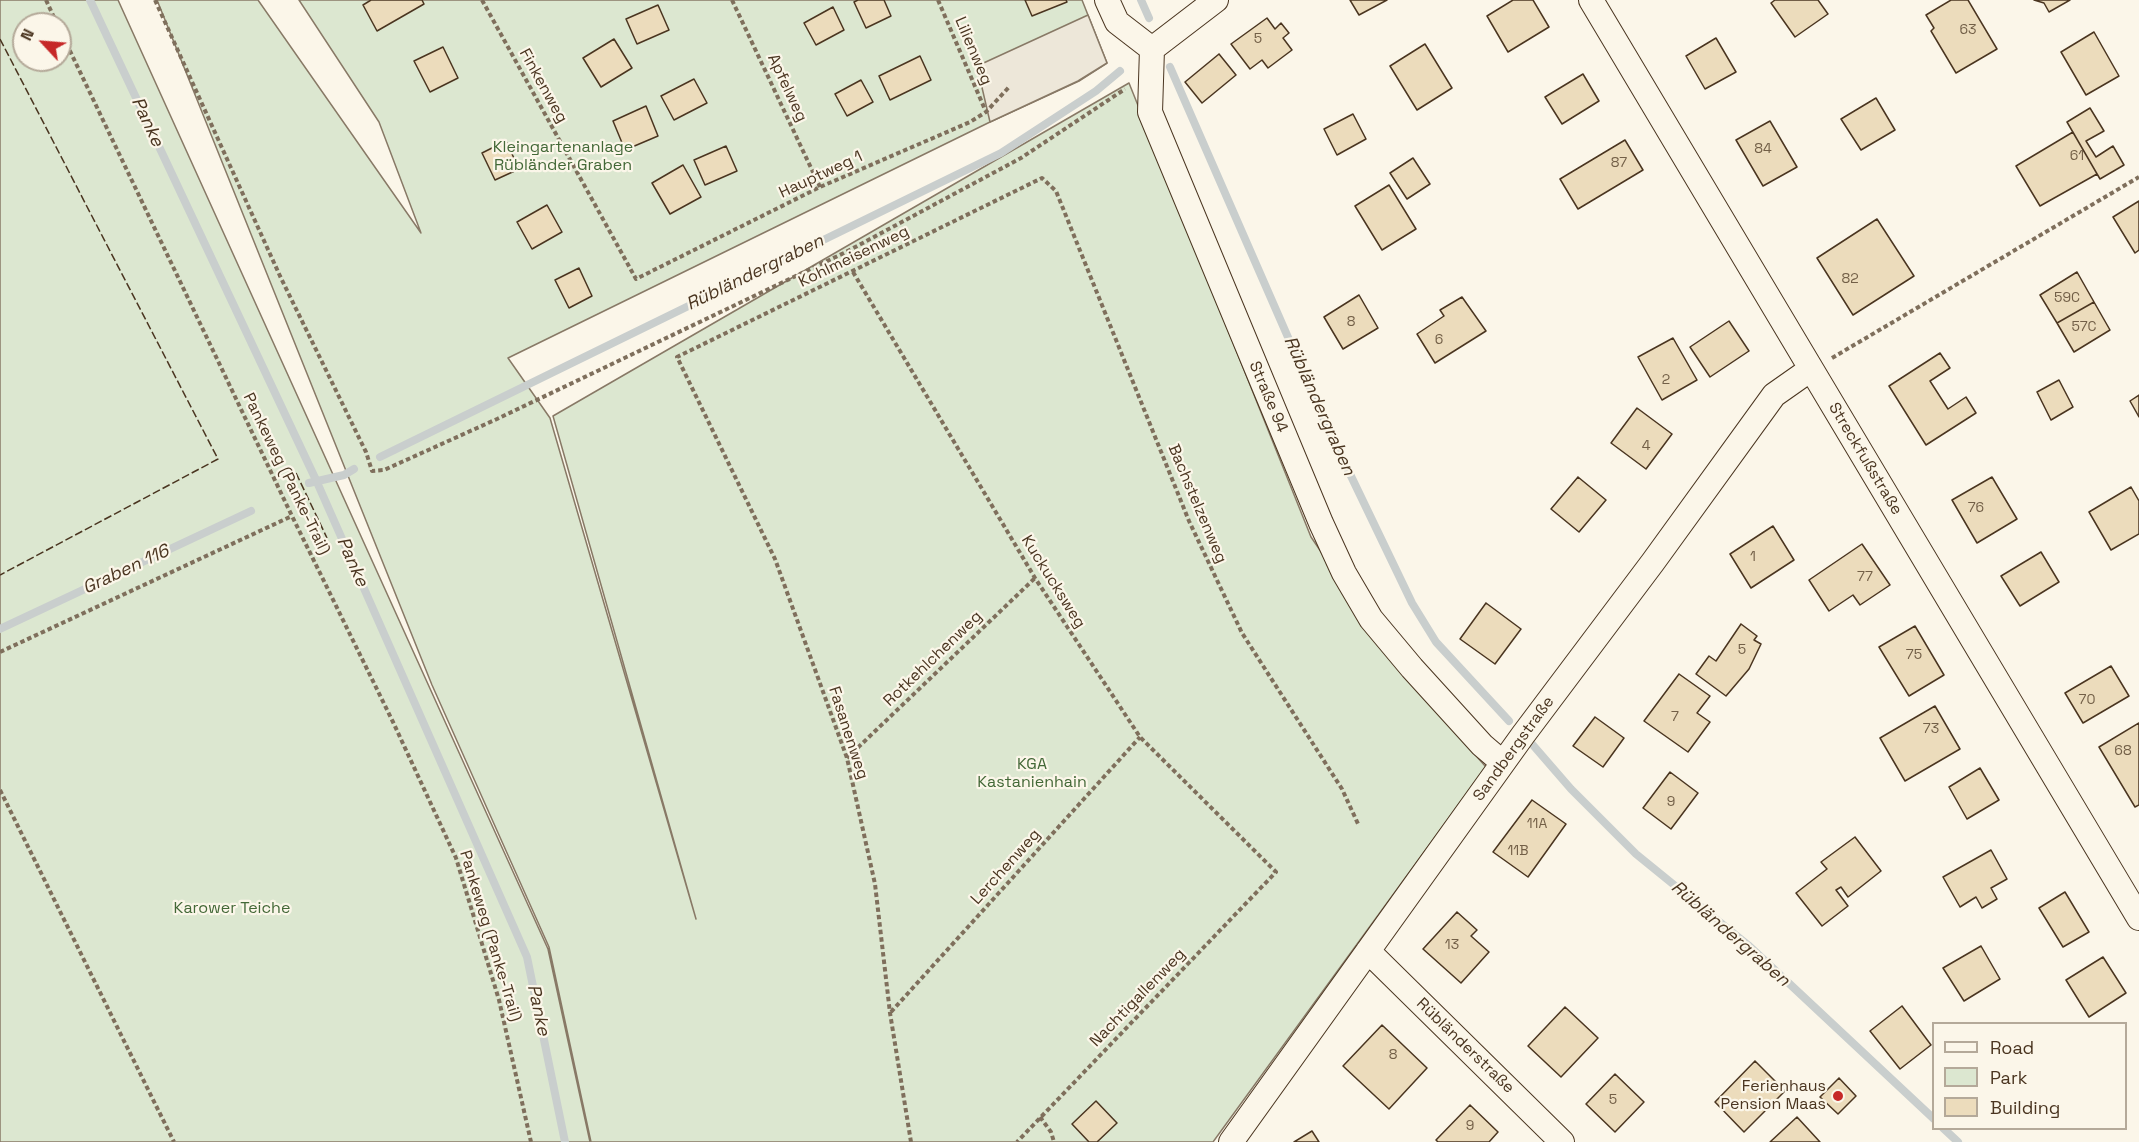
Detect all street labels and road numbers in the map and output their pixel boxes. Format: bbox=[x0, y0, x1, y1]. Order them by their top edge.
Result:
street label: Lilienweg bbox=[950, 14, 996, 88]
street label: Finkenweg bbox=[515, 45, 571, 127]
street label: Apfelweg bbox=[763, 51, 811, 125]
street label: Hauptweg 1 bbox=[776, 147, 866, 203]
street label: Kohlmeisenweg bbox=[796, 222, 912, 292]
street label: Straße 94 bbox=[1244, 358, 1292, 436]
street label: Pankeweg (Panke-Trail) bbox=[238, 390, 334, 558]
street label: Streckfußstraße bbox=[1824, 399, 1906, 519]
street label: Bachstelzenweg bbox=[1163, 442, 1231, 566]
street label: Kuckucksweg bbox=[1017, 532, 1089, 632]
street label: Rotkehlchenweg bbox=[880, 607, 986, 711]
street label: Fasanenweg bbox=[824, 684, 872, 782]
street label: Sandbergstraße bbox=[1469, 693, 1559, 805]
street label: Lerchenweg bbox=[967, 825, 1045, 909]
street label: Pankeweg (Panke-Trail) bbox=[455, 848, 525, 1024]
street label: Nachtigallenweg bbox=[1086, 945, 1190, 1051]
street label: Rübländerstraße bbox=[1412, 994, 1518, 1098]

